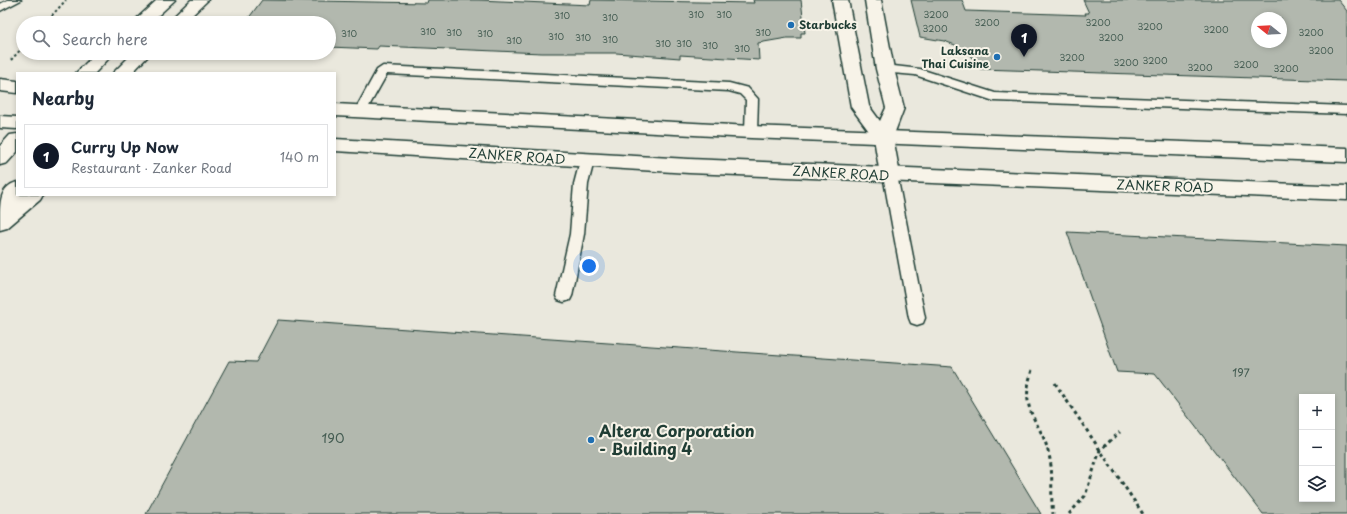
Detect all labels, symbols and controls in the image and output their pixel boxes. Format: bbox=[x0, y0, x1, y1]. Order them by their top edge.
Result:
house number: 310 bbox=[688, 7, 704, 21]
house number: 310 bbox=[716, 7, 732, 21]
house number: 3200 bbox=[923, 7, 949, 21]
house number: 310 bbox=[554, 8, 570, 22]
house number: 310 bbox=[602, 10, 618, 24]
north arrow bbox=[1251, 12, 1287, 48]
house number: 3200 bbox=[974, 15, 1000, 29]
house number: 3200 bbox=[1085, 15, 1111, 29]
search box bbox=[16, 16, 336, 60]
place label: Starbucks bbox=[799, 16, 857, 33]
house number: 3200 bbox=[1137, 19, 1163, 33]
marker: Starbucks bbox=[786, 20, 796, 30]
house number: 3200 bbox=[922, 21, 948, 35]
house number: 3200 bbox=[1203, 22, 1229, 36]
house number: 310 bbox=[420, 24, 436, 38]
pin: 1 bbox=[1011, 24, 1037, 57]
house number: 310 bbox=[446, 25, 462, 39]
house number: 310 bbox=[755, 25, 771, 39]
house number: 3200 bbox=[1298, 25, 1324, 39]
house number: 310 bbox=[341, 26, 357, 40]
house number: 310 bbox=[477, 26, 493, 40]
icon: search bbox=[30, 27, 52, 49]
text: Search here bbox=[62, 27, 148, 50]
house number: 310 bbox=[548, 29, 564, 43]
house number: 310 bbox=[575, 30, 591, 44]
house number: 3200 bbox=[1098, 30, 1124, 44]
house number: 310 bbox=[602, 32, 618, 46]
house number: 310 bbox=[506, 33, 522, 47]
house number: 310 bbox=[655, 36, 671, 50]
house number: 310 bbox=[676, 36, 692, 50]
house number: 310 bbox=[702, 38, 718, 52]
house number: 310 bbox=[734, 41, 750, 55]
place label: Laksana Thai Cuisine bbox=[921, 42, 990, 72]
house number: 3200 bbox=[1308, 43, 1334, 57]
house number: 3200 bbox=[1059, 50, 1085, 64]
marker: Laksana Thai Cuisine bbox=[992, 52, 1002, 62]
house number: 3200 bbox=[1142, 53, 1168, 67]
house number: 3200 bbox=[1113, 55, 1139, 69]
house number: 3200 bbox=[1233, 57, 1259, 71]
house number: 3200 bbox=[1187, 60, 1213, 74]
house number: 3200 bbox=[1273, 61, 1299, 75]
text: Nearby bbox=[32, 85, 94, 111]
text: Curry Up Now bbox=[71, 135, 179, 158]
street label: ZANKER ROAD bbox=[468, 143, 566, 168]
text: 1 bbox=[43, 147, 49, 166]
text: 140 m bbox=[280, 147, 319, 166]
text: Restaurant · Zanker Road bbox=[71, 158, 232, 177]
street label: ZANKER ROAD bbox=[792, 160, 890, 185]
street label: ZANKER ROAD bbox=[1116, 174, 1214, 197]
your location bbox=[579, 256, 599, 276]
house number: 197 bbox=[1232, 364, 1250, 381]
map controls bbox=[1299, 394, 1335, 502]
button: + bbox=[1299, 394, 1335, 430]
place label: Altera Corporation - Building 4 bbox=[599, 418, 755, 460]
house number: 190 bbox=[322, 428, 344, 447]
button: − bbox=[1299, 430, 1335, 466]
marker: Altera Corporation - Building 4 bbox=[586, 435, 596, 445]
button: layers bbox=[1299, 466, 1335, 502]

